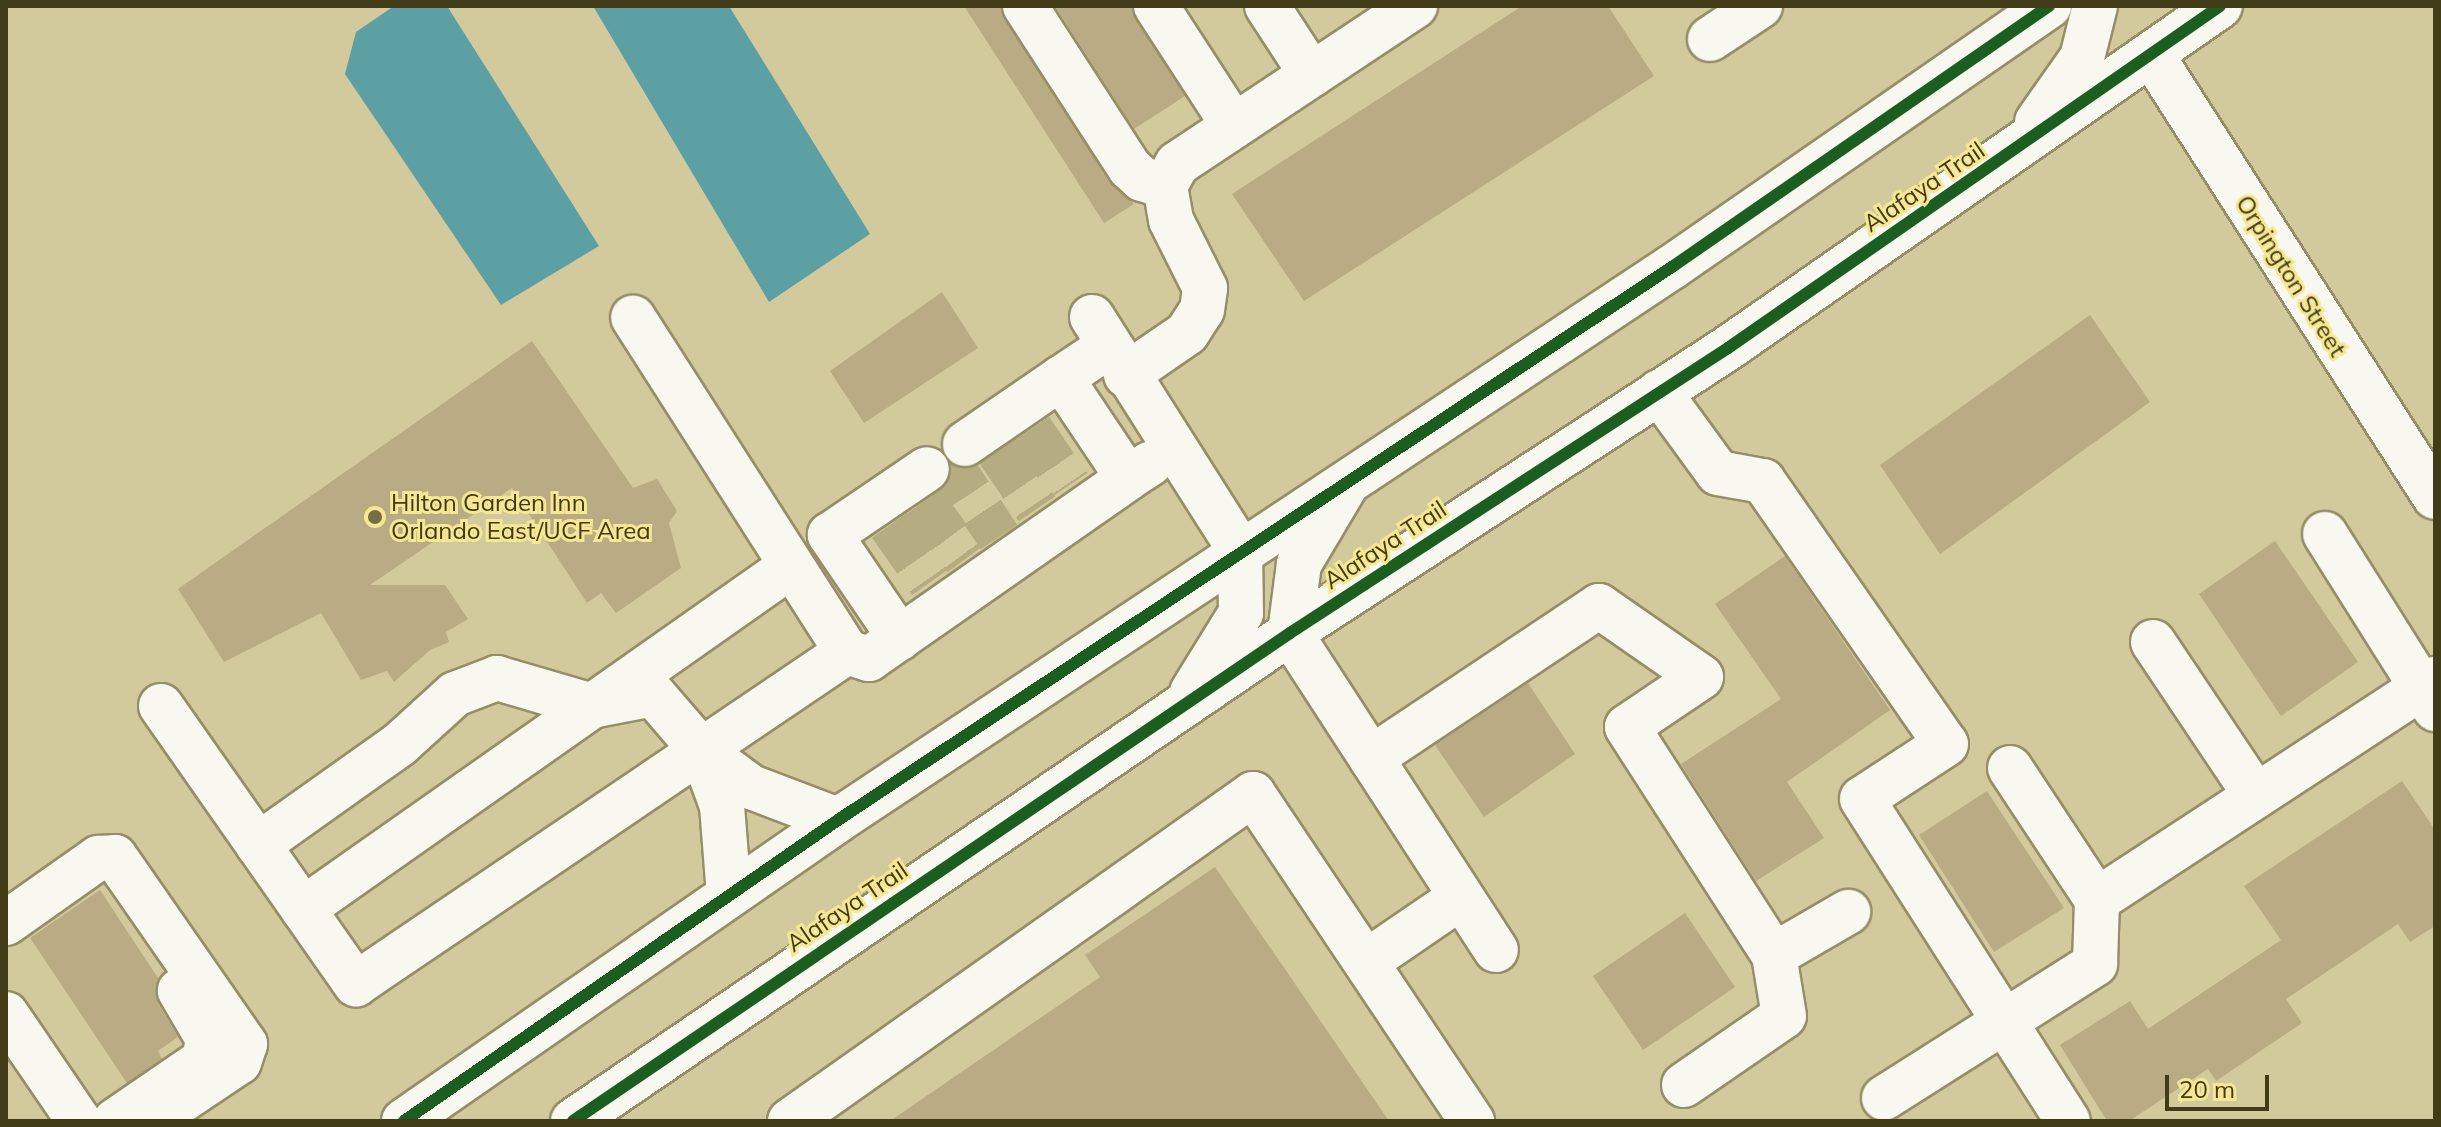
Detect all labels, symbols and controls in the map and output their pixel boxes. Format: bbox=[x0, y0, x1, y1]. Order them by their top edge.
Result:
street label: Alafaya Trail bbox=[1858, 136, 1990, 238]
street label: Orpington Street bbox=[2230, 190, 2352, 362]
place label: Hilton Garden Inn Orlando East/UCF Area bbox=[391, 489, 651, 545]
street label: Alafaya Trail bbox=[1318, 495, 1452, 595]
marker: Hilton Garden Inn Orlando East/UCF Area bbox=[366, 508, 384, 526]
street label: Alafaya Trail bbox=[781, 856, 913, 958]
scale bar bbox=[2169, 1059, 2273, 1109]
text: 20 m bbox=[2179, 1074, 2235, 1104]

